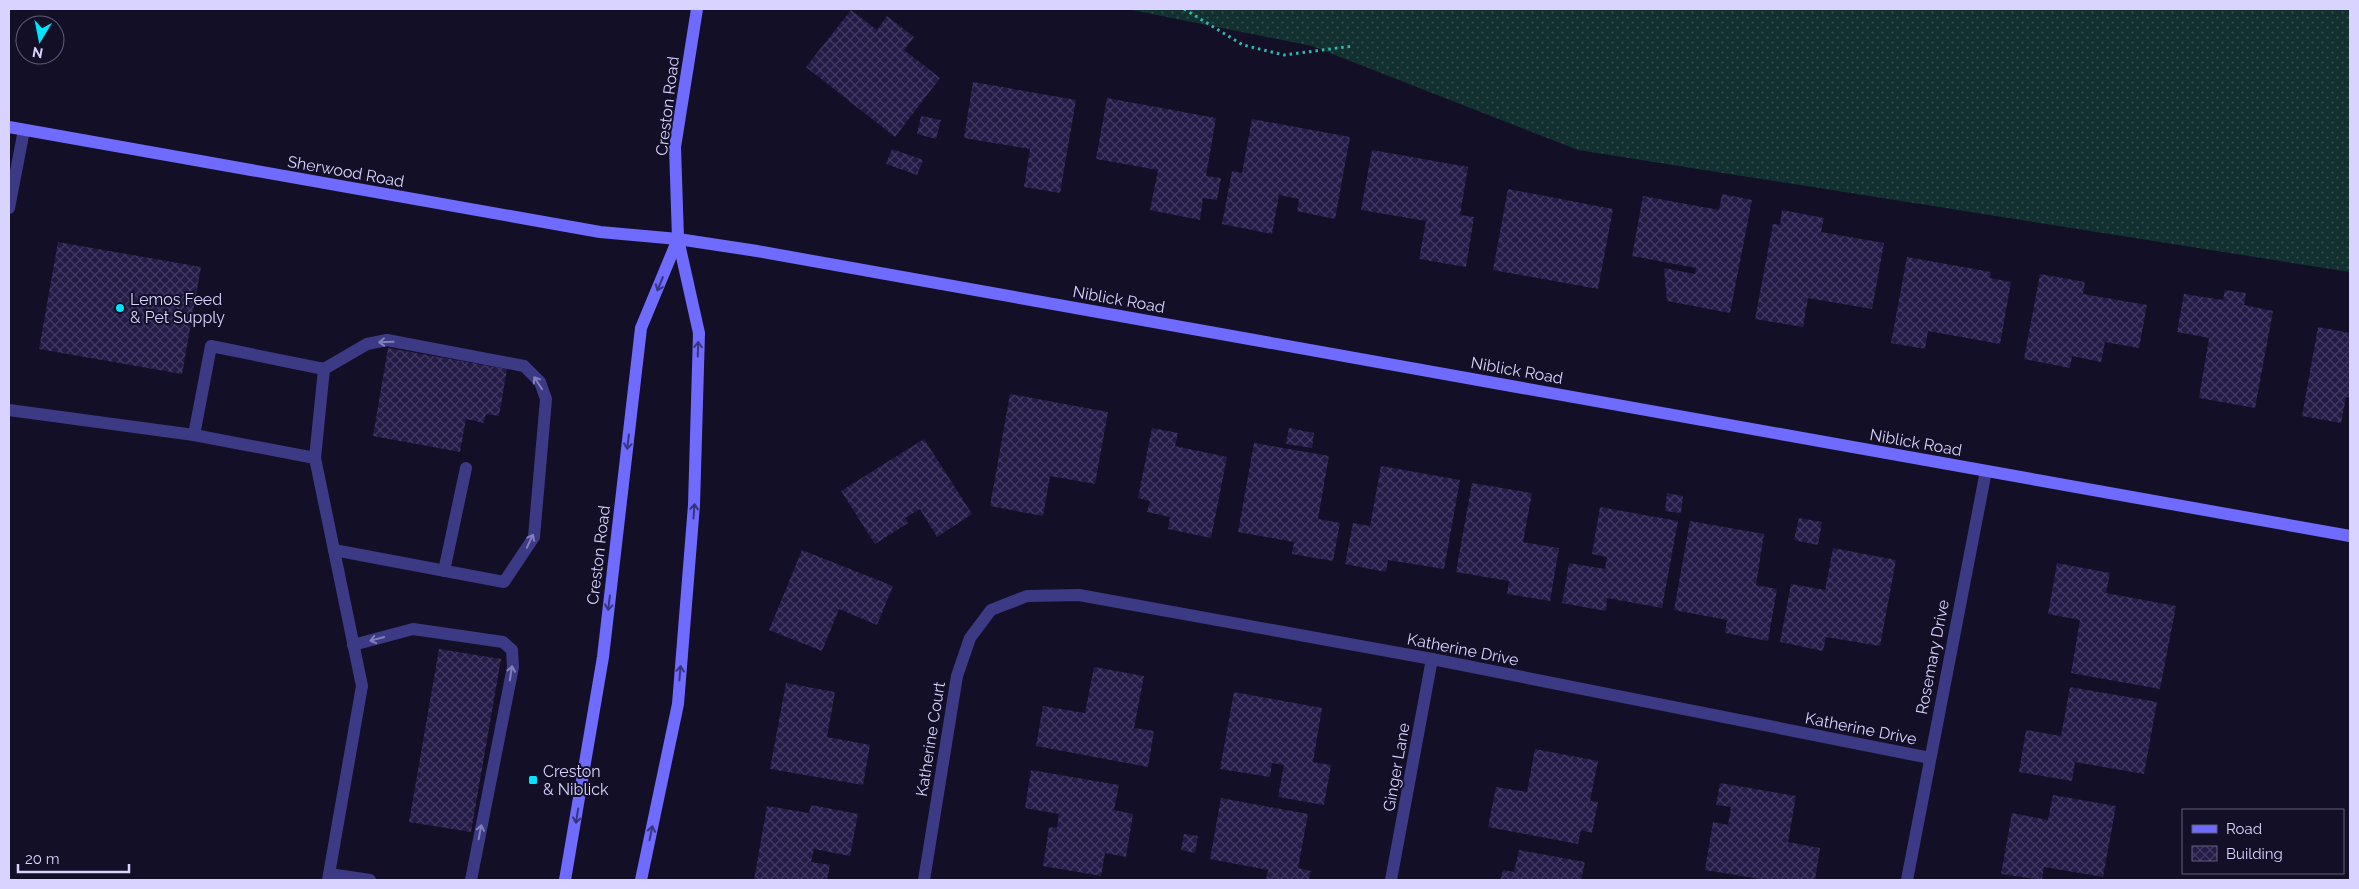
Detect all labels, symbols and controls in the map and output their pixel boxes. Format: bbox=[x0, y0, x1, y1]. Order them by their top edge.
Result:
north arrow bbox=[15, 15, 65, 65]
text: N bbox=[31, 44, 44, 62]
street label: Creston Road bbox=[652, 55, 683, 157]
street label: Sherwood Road bbox=[286, 152, 406, 191]
one-way arrow bbox=[654, 276, 664, 291]
street label: Niblick Road bbox=[1071, 282, 1167, 317]
place label: Lemos Feed & Pet Supply bbox=[130, 290, 225, 327]
marker: Lemos Feed & Pet Supply bbox=[114, 302, 126, 314]
one-way arrow bbox=[378, 337, 394, 347]
one-way arrow bbox=[694, 341, 703, 357]
street label: Niblick Road bbox=[1469, 353, 1565, 388]
one-way arrow bbox=[532, 376, 542, 390]
street label: Niblick Road bbox=[1868, 425, 1964, 460]
one-way arrow bbox=[623, 434, 633, 450]
one-way arrow bbox=[689, 503, 698, 519]
street label: Creston Road bbox=[583, 504, 614, 606]
one-way arrow bbox=[526, 534, 536, 549]
one-way arrow bbox=[604, 595, 614, 611]
street label: Rosemary Drive bbox=[1912, 598, 1953, 716]
street label: Katherine Drive bbox=[1406, 629, 1520, 670]
one-way arrow bbox=[370, 635, 386, 644]
one-way arrow bbox=[507, 665, 517, 681]
one-way arrow bbox=[676, 665, 685, 681]
street label: Katherine Court bbox=[912, 680, 949, 798]
street label: Katherine Drive bbox=[1804, 708, 1918, 749]
street label: Ginger Lane bbox=[1379, 721, 1414, 813]
place label: Creston & Niblick bbox=[543, 762, 609, 799]
marker: Creston & Niblick bbox=[527, 774, 539, 786]
one-way arrow bbox=[572, 808, 582, 824]
legend bbox=[2182, 809, 2344, 874]
text: Road bbox=[2226, 820, 2262, 838]
one-way arrow bbox=[476, 825, 486, 841]
one-way arrow bbox=[646, 825, 656, 841]
scale bar bbox=[18, 842, 129, 874]
text: Building bbox=[2226, 845, 2283, 863]
text: 20 m bbox=[25, 850, 60, 868]

